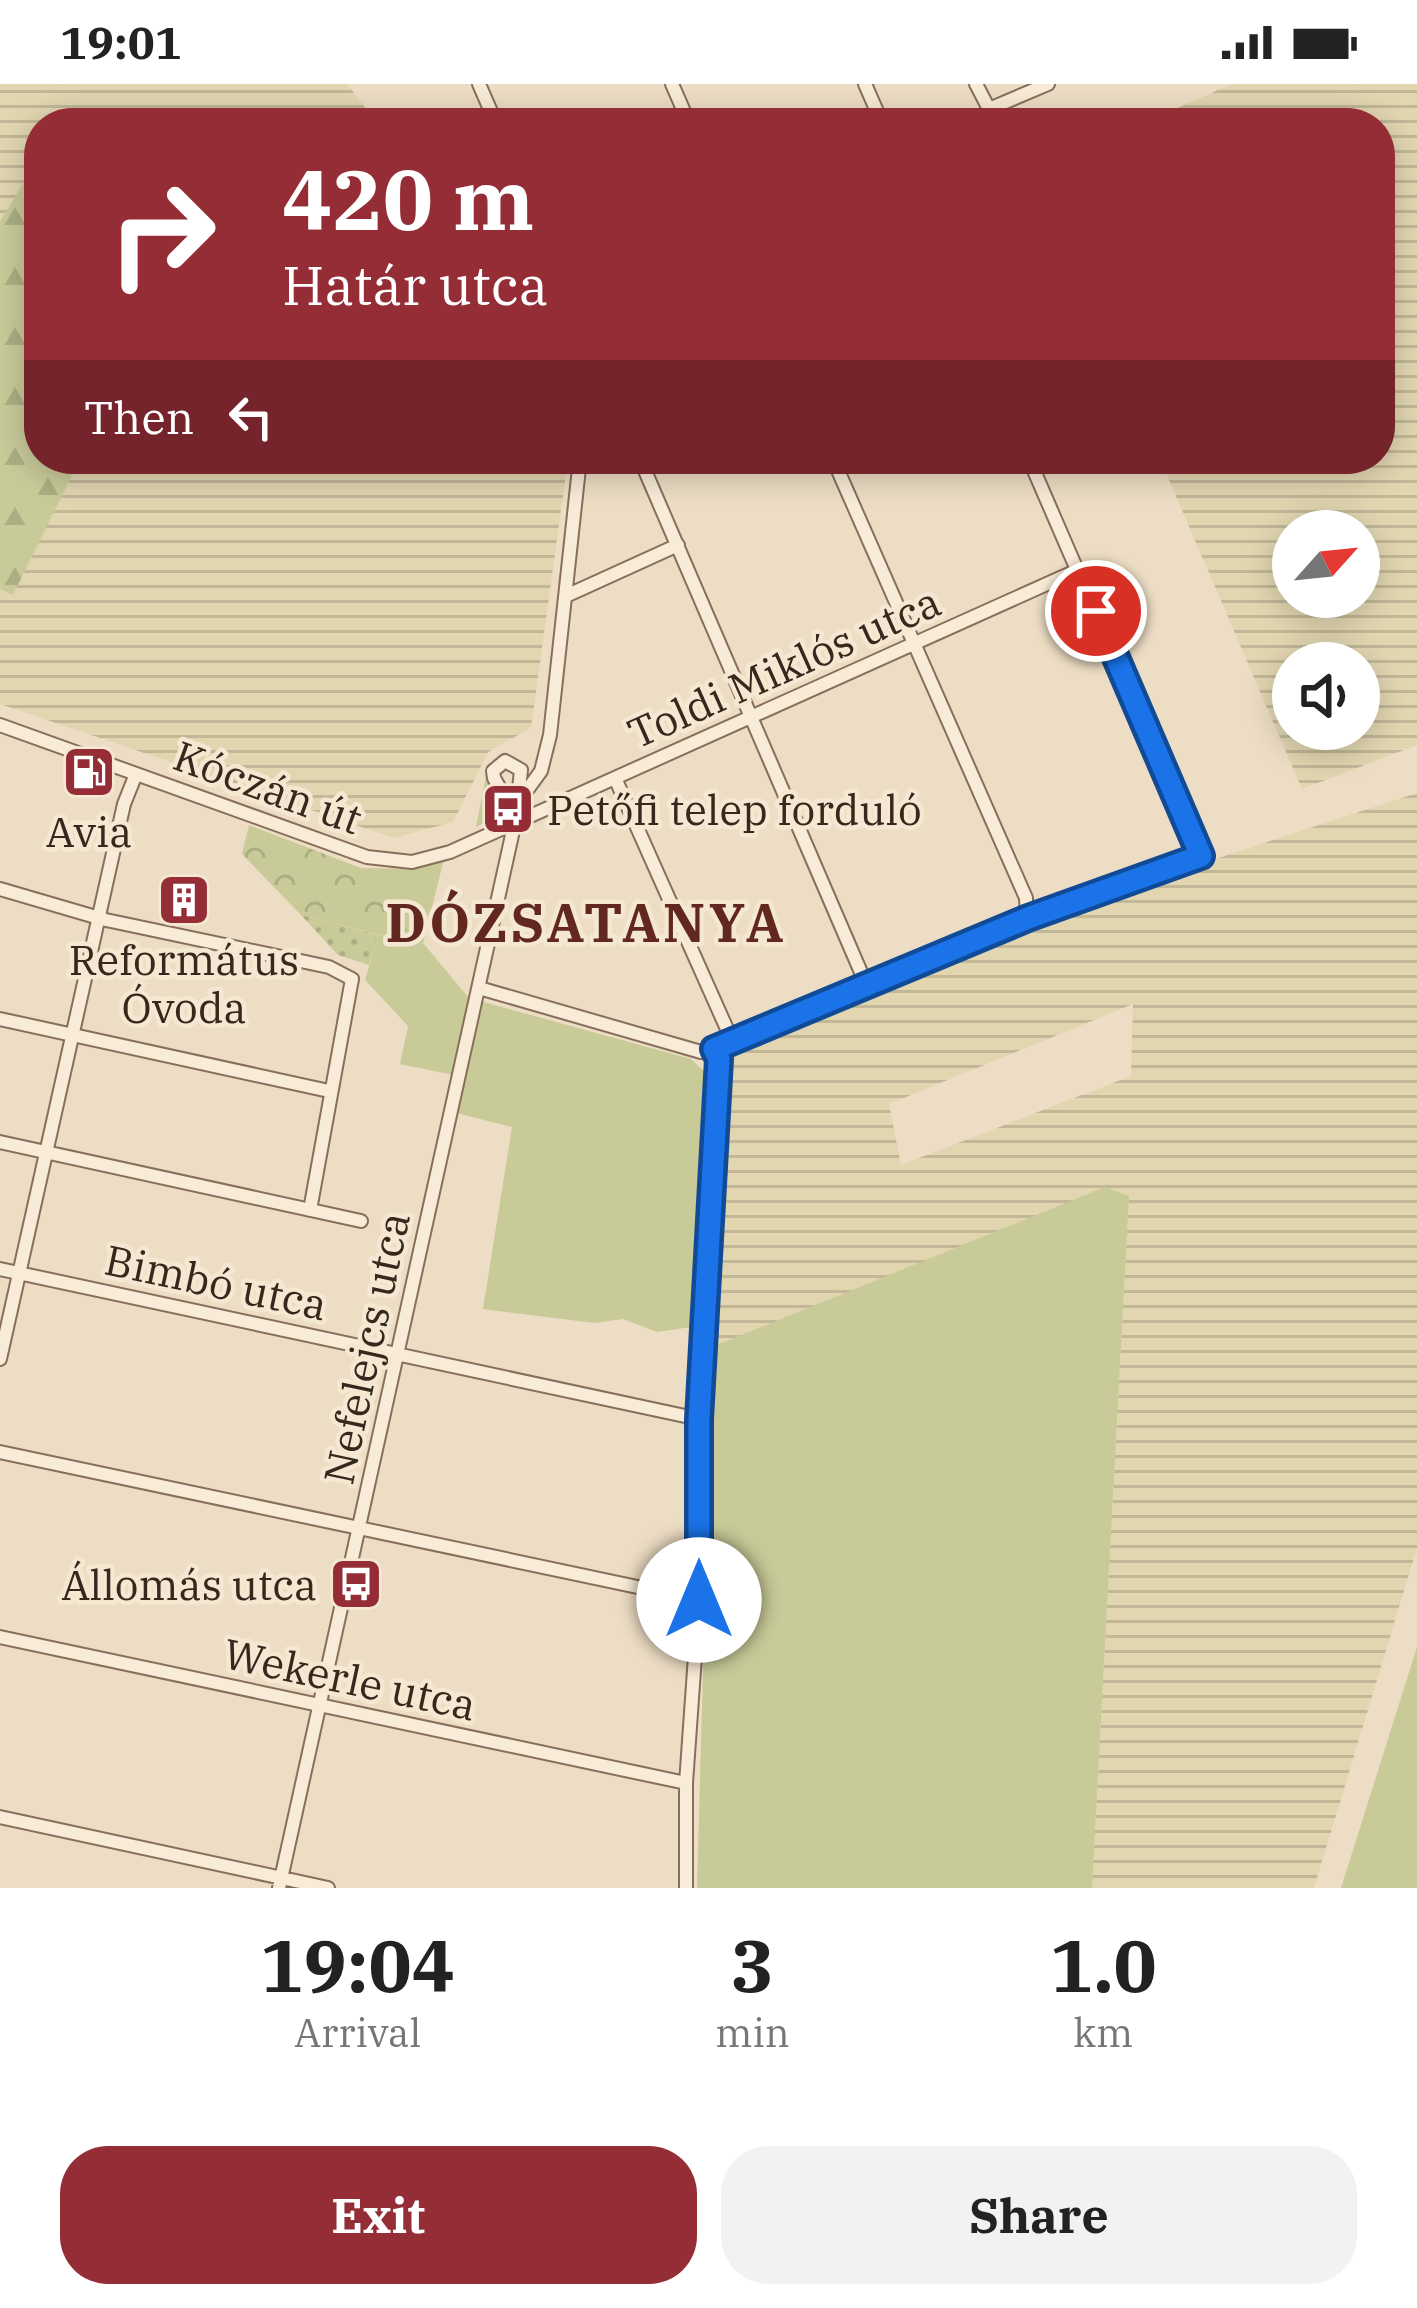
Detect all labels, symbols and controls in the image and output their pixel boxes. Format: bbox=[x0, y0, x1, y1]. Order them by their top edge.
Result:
text: 19:01 bbox=[60, 13, 182, 71]
text: 420 m bbox=[282, 144, 534, 253]
icon: right bbox=[84, 156, 240, 312]
text: Határ utca bbox=[282, 250, 548, 320]
icon: left bbox=[218, 384, 284, 450]
text: Then bbox=[84, 388, 194, 446]
north arrow bbox=[1272, 510, 1380, 618]
map controls bbox=[1272, 510, 1380, 750]
pin bbox=[1045, 560, 1147, 662]
street label: Toldi Miklós utca bbox=[619, 573, 949, 761]
icon: arrive bbox=[1063, 578, 1129, 644]
button: sound bbox=[1272, 642, 1380, 750]
street label: Kóczán út bbox=[166, 728, 370, 846]
fuel station icon: Avia bbox=[61, 744, 117, 800]
bus stop icon: Petőfi telep forduló bbox=[480, 781, 536, 837]
place label: Petőfi telep forduló bbox=[547, 782, 922, 837]
place label: Avia bbox=[46, 804, 132, 859]
building icon: Református Óvoda bbox=[156, 872, 212, 928]
district label: DÓZSATANYA bbox=[386, 887, 786, 957]
place label: Református Óvoda bbox=[69, 932, 299, 1035]
street label: Nefelejcs utca bbox=[310, 1207, 422, 1489]
street label: Bimbó utca bbox=[100, 1232, 332, 1332]
position arrow bbox=[636, 1537, 762, 1663]
bus stop icon: Állomás utca bbox=[328, 1556, 384, 1612]
place label: Állomás utca bbox=[61, 1557, 317, 1612]
street label: Wekerle utca bbox=[219, 1625, 481, 1733]
text: 19:04 bbox=[260, 1918, 455, 2012]
text: 3 bbox=[731, 1918, 774, 2012]
text: 1.0 bbox=[1050, 1918, 1157, 2012]
text: Arrival bbox=[294, 2007, 421, 2058]
text: min bbox=[715, 2007, 790, 2058]
text: km bbox=[1073, 2007, 1133, 2058]
button: Exit bbox=[60, 2146, 697, 2284]
button: Share bbox=[721, 2146, 1357, 2284]

